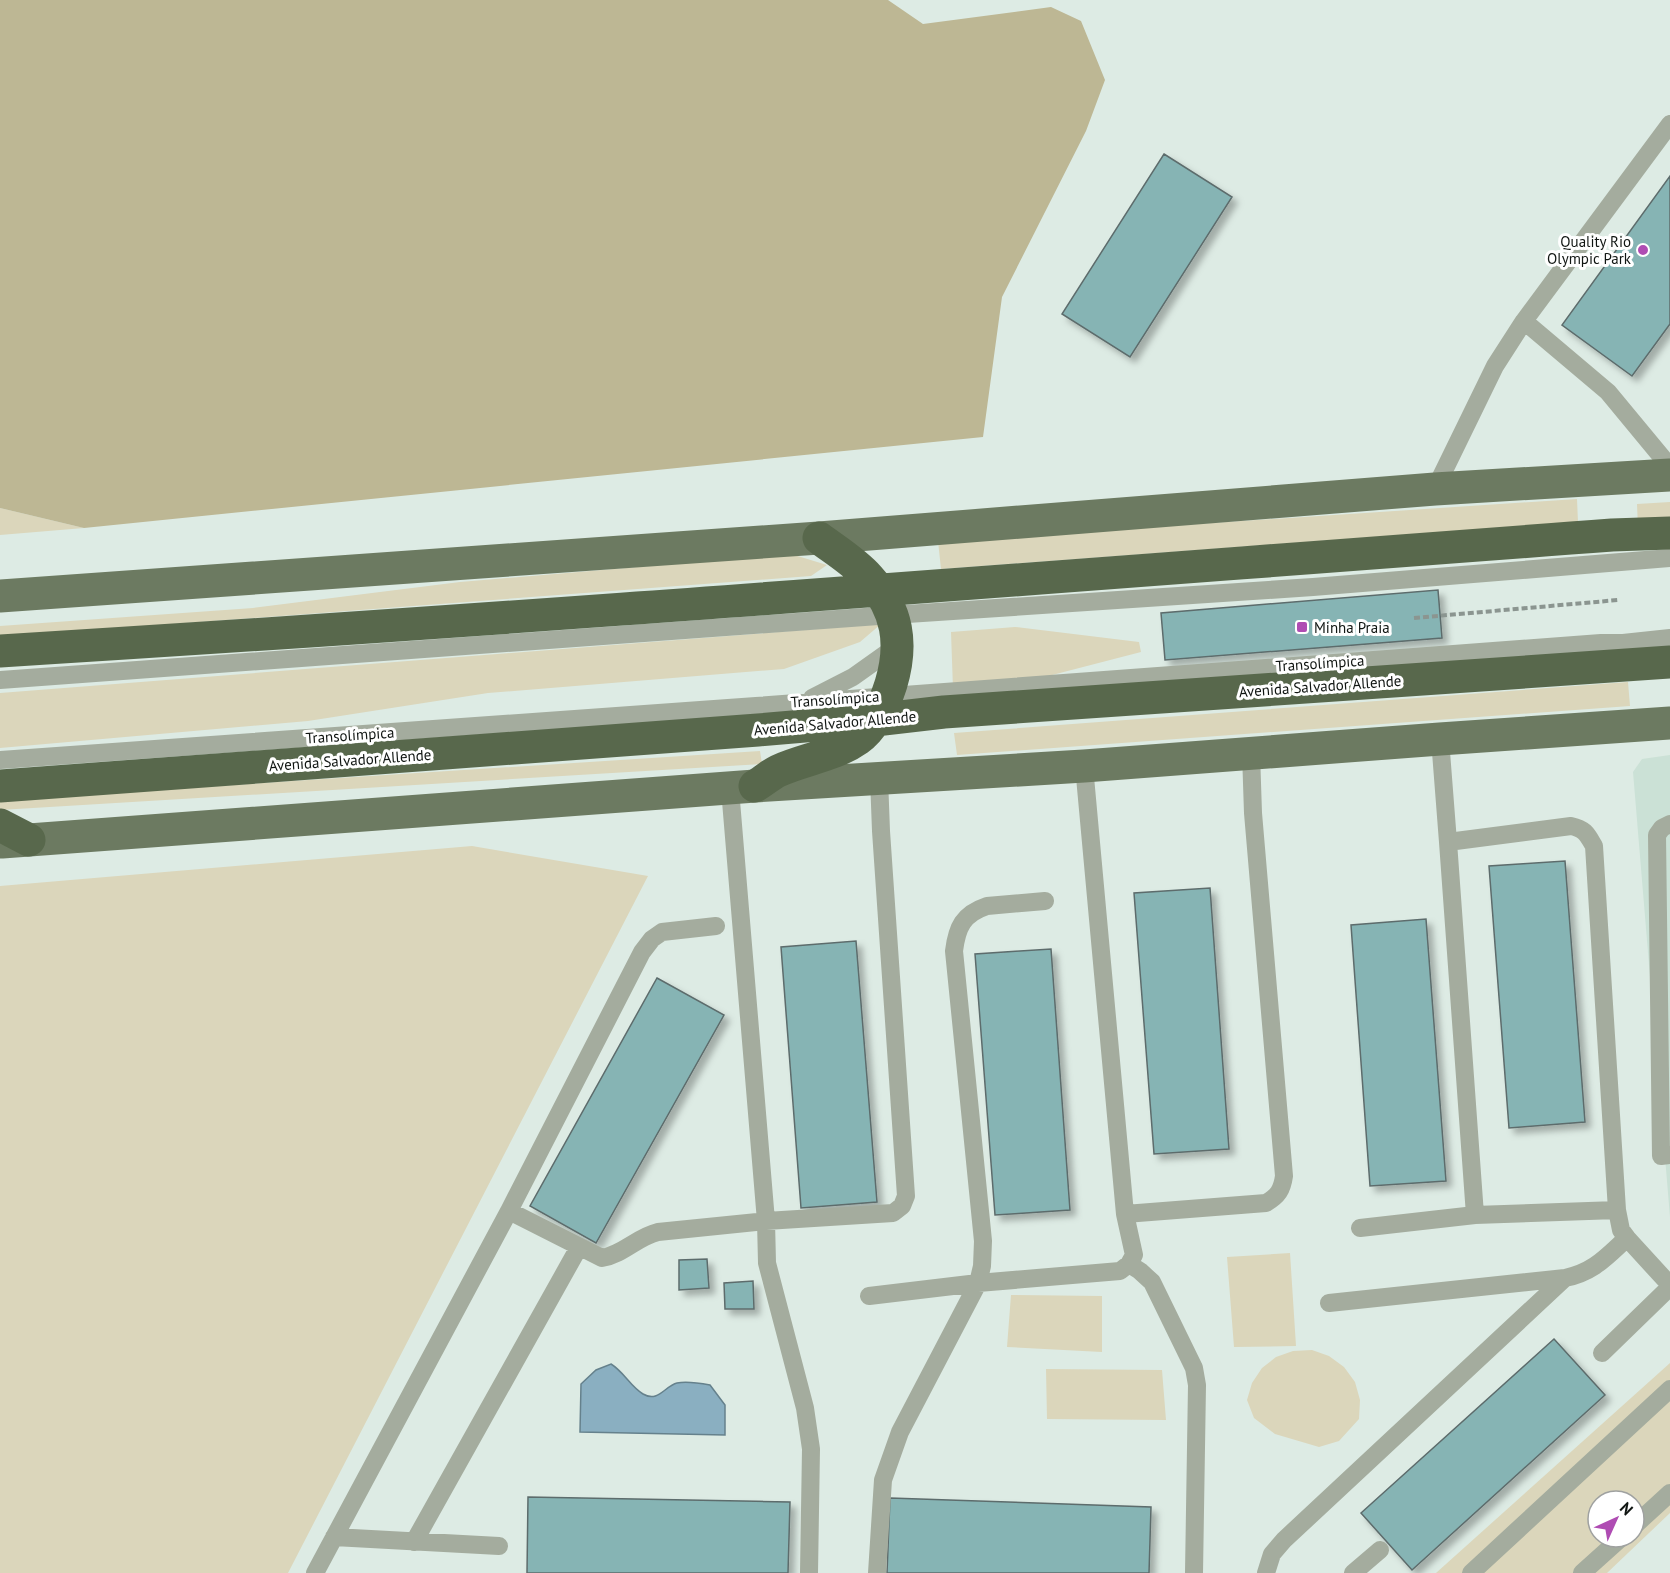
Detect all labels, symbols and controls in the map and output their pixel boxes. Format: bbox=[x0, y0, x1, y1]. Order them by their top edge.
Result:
place label: Quality Rio Olympic Park bbox=[1547, 232, 1632, 268]
marker: Quality Rio Olympic Park bbox=[1636, 243, 1650, 257]
place label: Minha Praia bbox=[1314, 618, 1390, 637]
marker: Minha Praia bbox=[1295, 620, 1309, 634]
street label: Transolímpica bbox=[1275, 650, 1365, 676]
street label: Avenida Salvador Allende bbox=[1238, 671, 1402, 701]
street label: Transolímpica bbox=[790, 686, 880, 712]
street label: Avenida Salvador Allende bbox=[753, 706, 917, 740]
street label: Transolímpica bbox=[305, 722, 395, 748]
street label: Avenida Salvador Allende bbox=[268, 745, 432, 775]
north arrow bbox=[1586, 1489, 1646, 1549]
text: N bbox=[1616, 1498, 1637, 1519]

